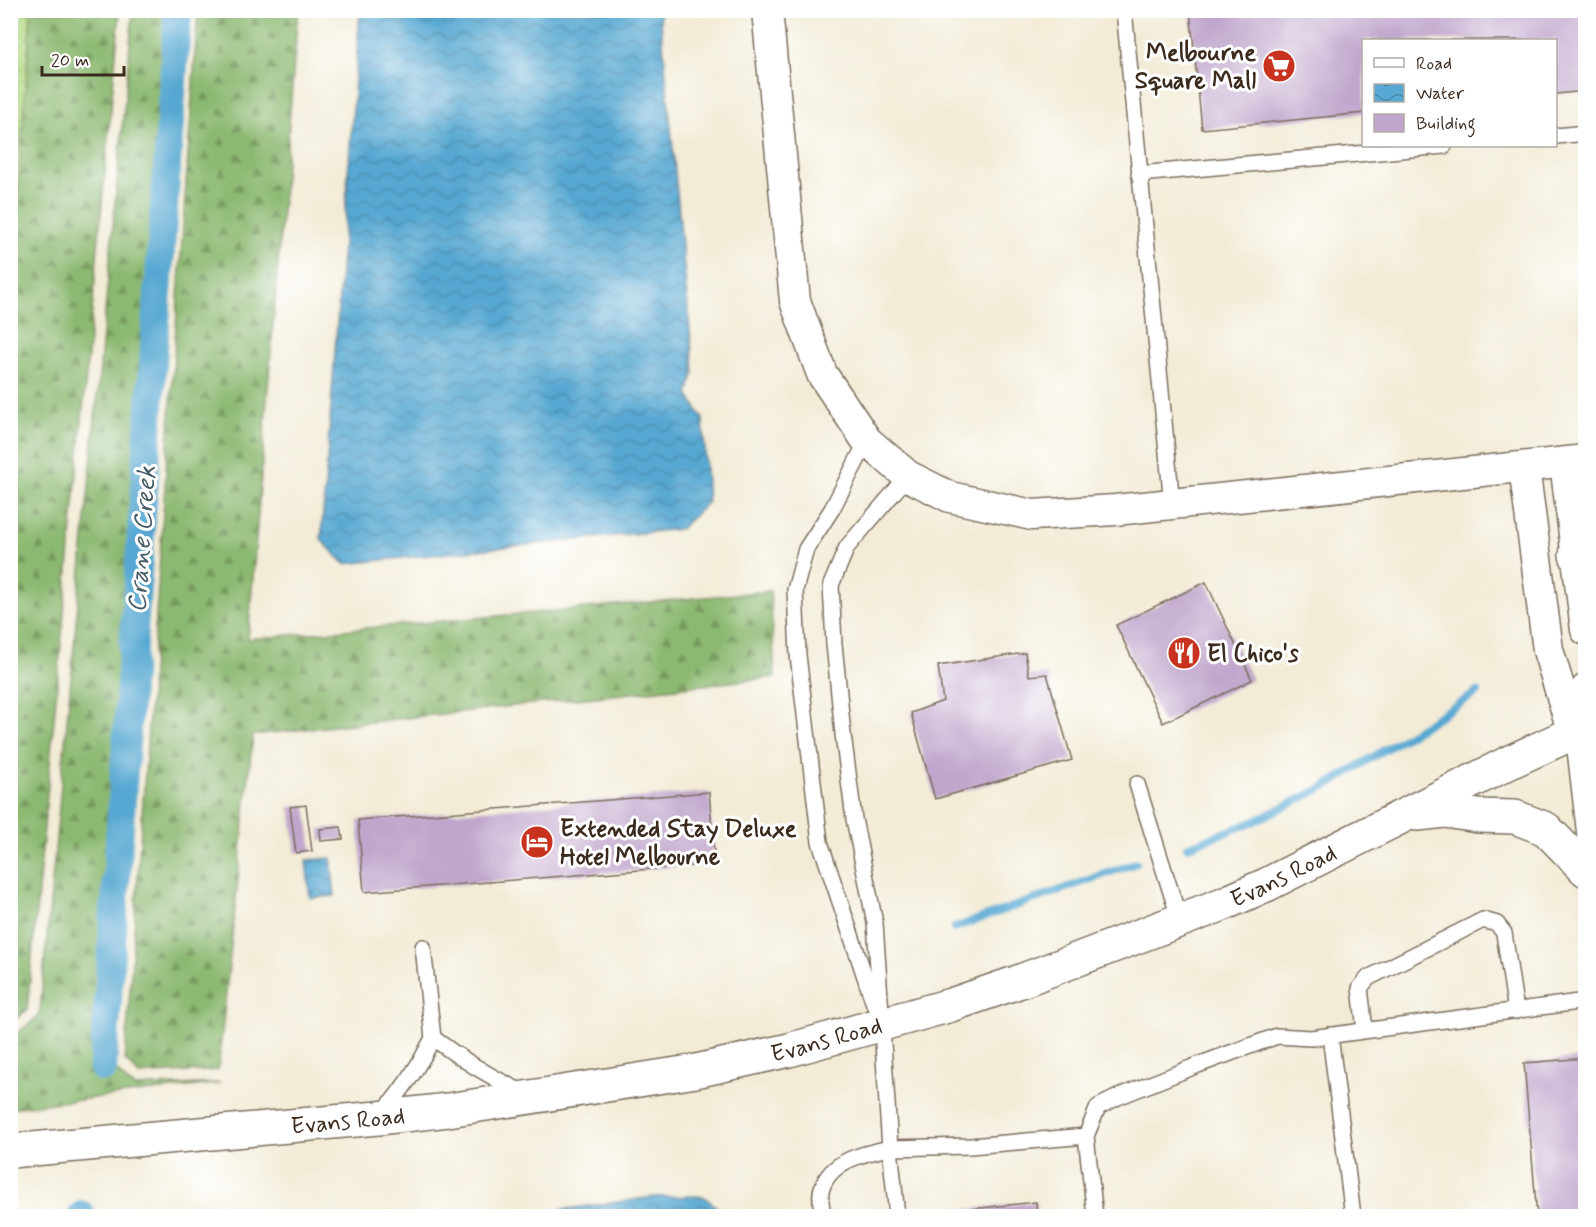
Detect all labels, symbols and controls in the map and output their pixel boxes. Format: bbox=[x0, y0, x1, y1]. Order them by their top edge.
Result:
place label: Melbourne Square Mall bbox=[1135, 38, 1256, 97]
scale bar bbox=[42, 39, 124, 77]
legend bbox=[1362, 39, 1557, 147]
supermarket icon: Melbourne Square Mall bbox=[1261, 48, 1297, 84]
text: 20 m bbox=[51, 49, 89, 73]
text: Road bbox=[1416, 52, 1452, 76]
text: Water bbox=[1416, 82, 1465, 106]
text: Building bbox=[1416, 112, 1476, 138]
water label: Crane Creek bbox=[121, 465, 165, 614]
restaurant icon: El Chico's bbox=[1166, 635, 1202, 671]
place label: El Chico's bbox=[1207, 639, 1299, 670]
place label: Extended Stay Deluxe Hotel Melbourne bbox=[560, 814, 797, 873]
hotel icon: Extended Stay Deluxe Hotel Melbourne bbox=[519, 824, 555, 860]
street label: Evans Road bbox=[1226, 838, 1342, 916]
street label: Evans Road bbox=[768, 1011, 886, 1071]
street label: Evans Road bbox=[289, 1101, 406, 1143]

